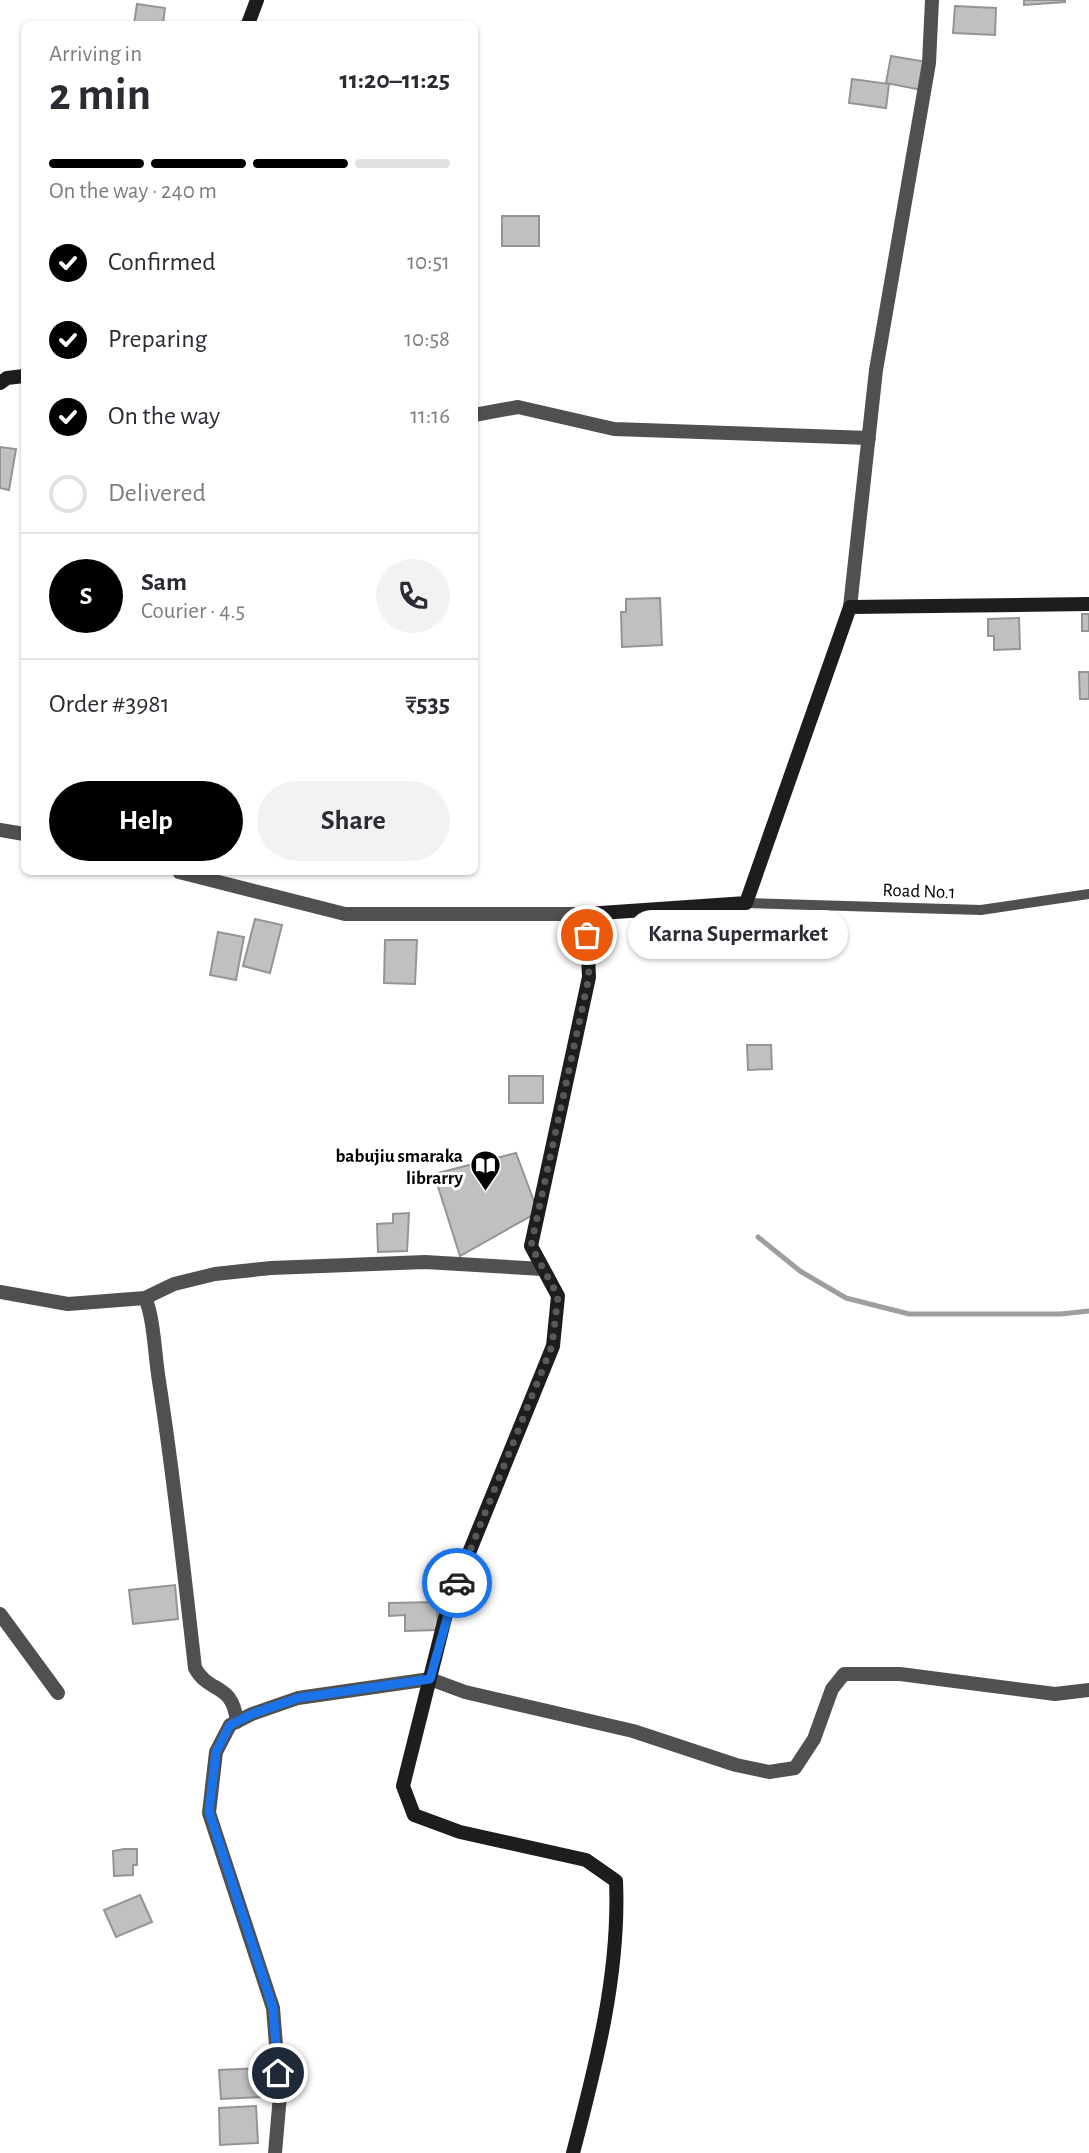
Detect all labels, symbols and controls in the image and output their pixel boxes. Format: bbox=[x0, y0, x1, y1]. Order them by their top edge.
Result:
text: Arriving in bbox=[49, 43, 142, 66]
text: 11:20–11:25 bbox=[339, 67, 450, 93]
text: 2 min bbox=[49, 72, 151, 118]
text: On the way · 240 m bbox=[49, 180, 217, 203]
icon: check bbox=[49, 244, 87, 282]
text: Confirmed bbox=[108, 249, 216, 275]
text: 10:51 bbox=[407, 251, 450, 274]
icon: check bbox=[49, 321, 87, 359]
text: Preparing bbox=[108, 326, 207, 352]
text: 10:58 bbox=[404, 328, 450, 351]
icon: check bbox=[49, 398, 87, 436]
text: On the way bbox=[108, 403, 220, 429]
text: 11:16 bbox=[410, 405, 450, 428]
text: Delivered bbox=[108, 480, 206, 506]
button: phone bbox=[376, 559, 450, 633]
text: Sam bbox=[141, 569, 187, 595]
text: S bbox=[80, 583, 92, 609]
text: Courier · 4.5 bbox=[141, 600, 245, 623]
text: Order #3981 bbox=[49, 691, 170, 717]
text: ₹535 bbox=[405, 691, 450, 717]
button: Help bbox=[49, 781, 243, 861]
button: Share bbox=[257, 781, 450, 861]
street label: Road No.1 bbox=[882, 881, 956, 902]
pin bbox=[557, 905, 617, 965]
callout: Karna Supermarket bbox=[629, 911, 850, 960]
icon: bag bbox=[568, 916, 606, 954]
text: Karna Supermarket bbox=[648, 923, 828, 946]
place label: babujiu smaraka librarry bbox=[335, 1147, 464, 1188]
library icon: babujiu smaraka librarry bbox=[469, 1149, 503, 1193]
courier bbox=[422, 1548, 492, 1618]
icon: car bbox=[438, 1564, 476, 1602]
pin bbox=[248, 2043, 308, 2103]
icon: home bbox=[259, 2054, 297, 2092]

